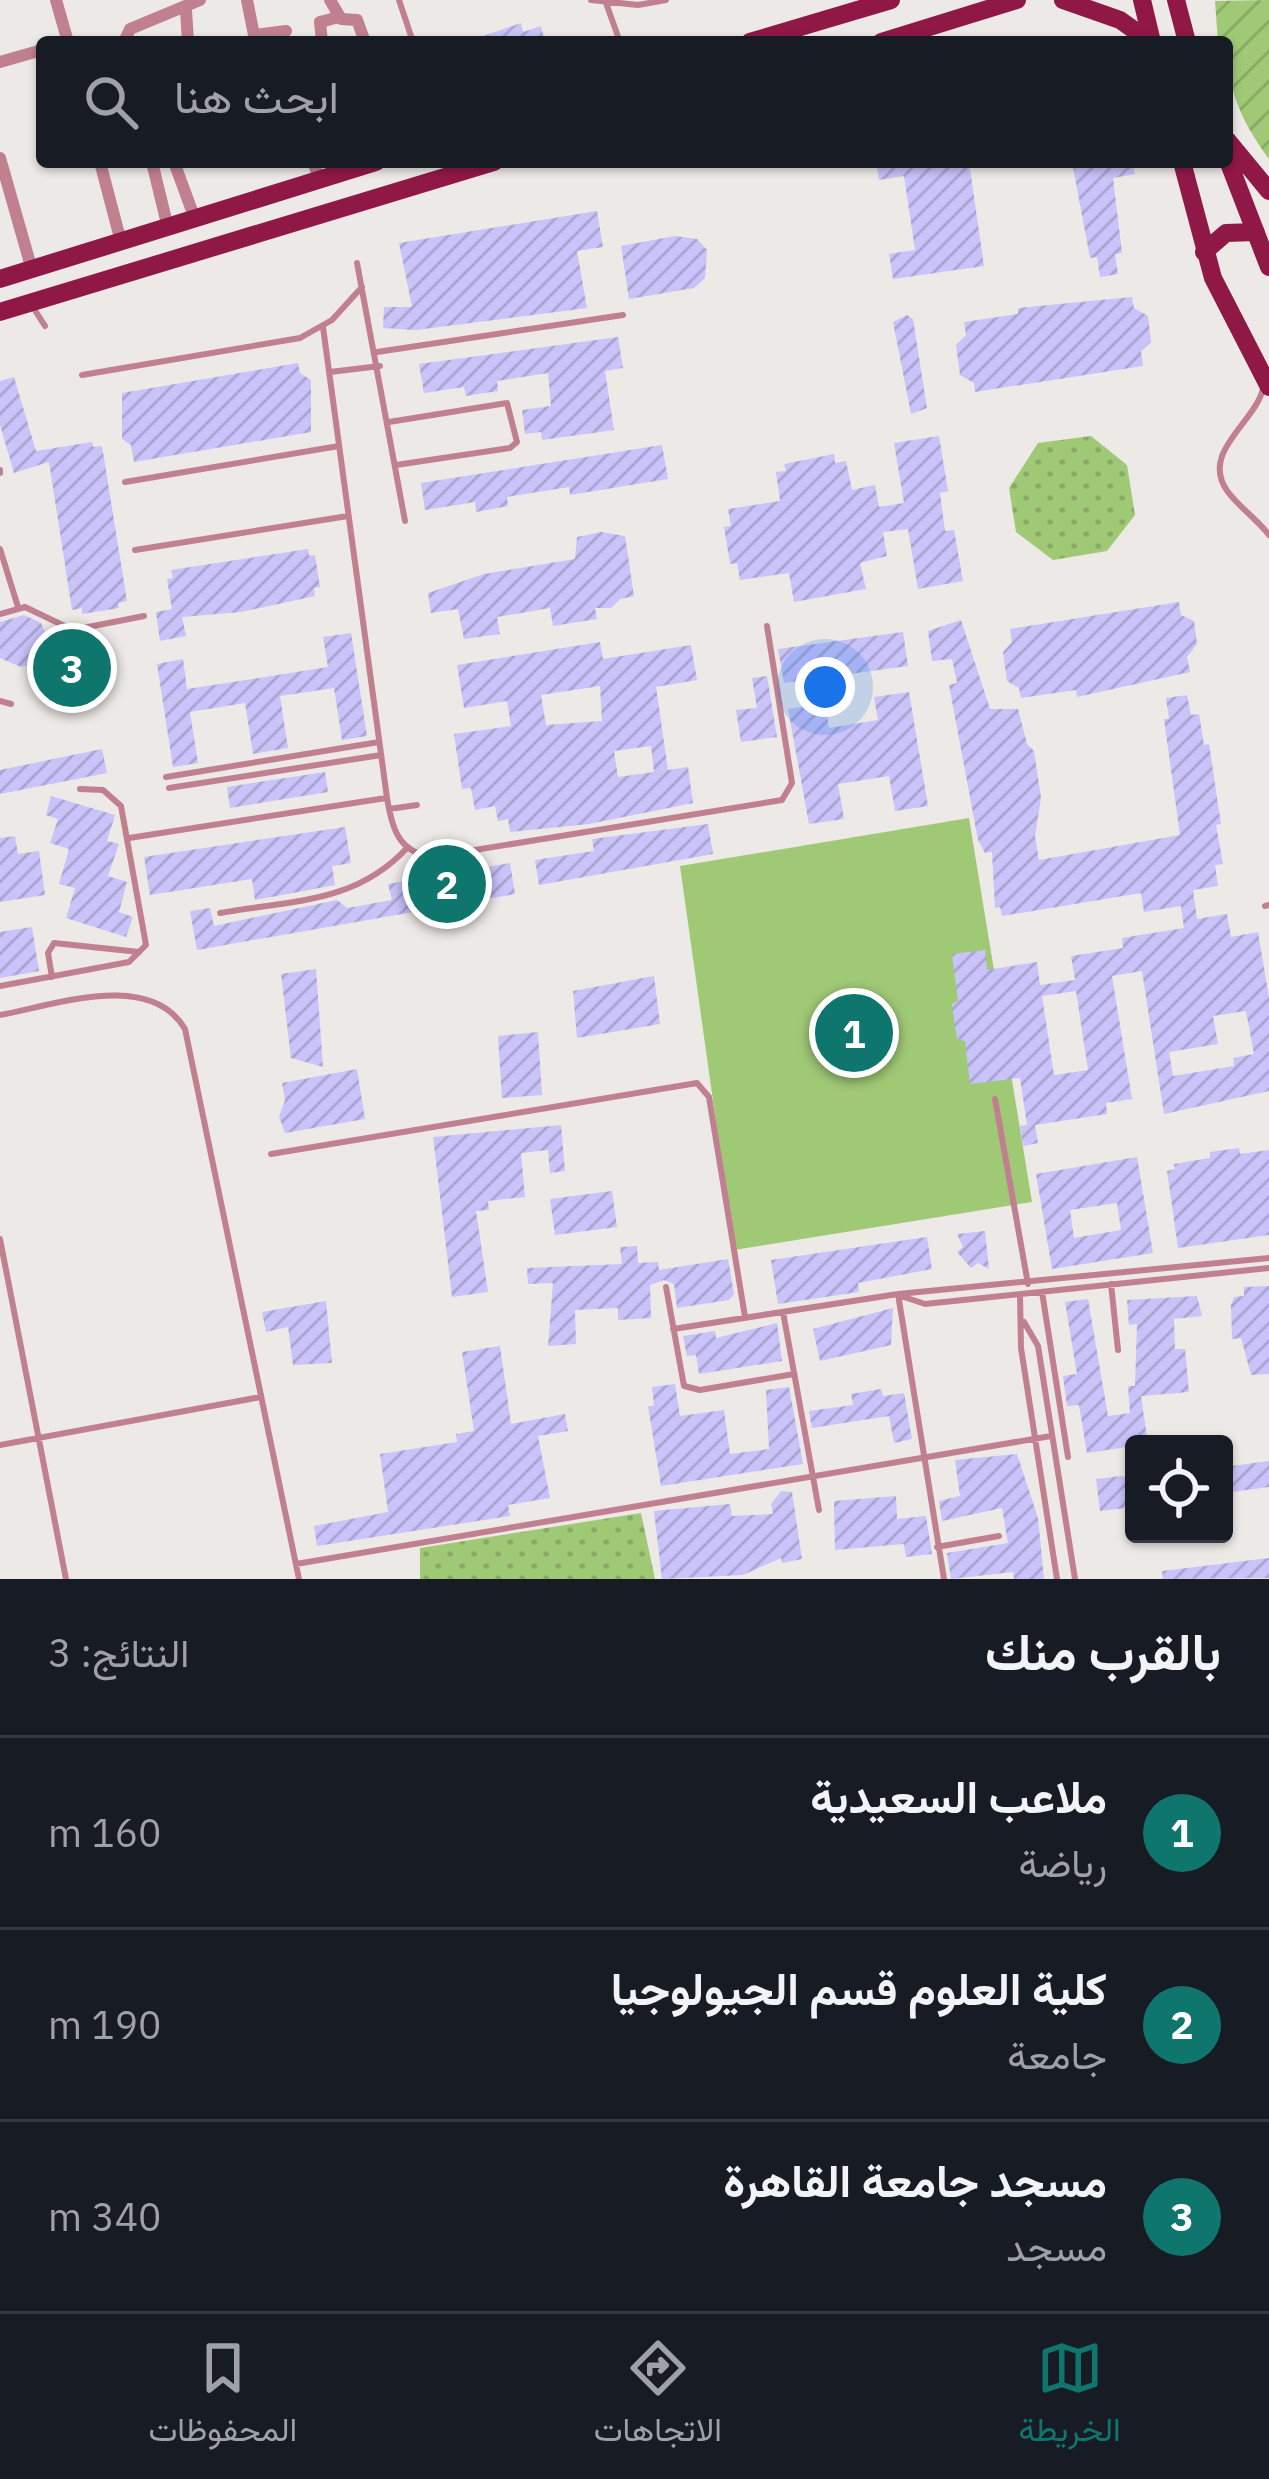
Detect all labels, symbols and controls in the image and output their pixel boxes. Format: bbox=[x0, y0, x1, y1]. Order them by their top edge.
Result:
search box bbox=[36, 36, 1233, 168]
text: ابحث هنا bbox=[174, 67, 339, 125]
icon: search bbox=[78, 69, 144, 135]
pin: 3 bbox=[33, 623, 111, 713]
your location bbox=[795, 657, 855, 717]
pin: 2 bbox=[408, 839, 486, 929]
pin: 1 bbox=[815, 988, 893, 1078]
map controls bbox=[1125, 1435, 1233, 1543]
button: locate bbox=[1125, 1435, 1233, 1543]
text: بالقرب منك bbox=[985, 1618, 1221, 1684]
text: النتائج: 3 bbox=[48, 1627, 189, 1678]
text: ملاعب السعيدية bbox=[810, 1767, 1107, 1825]
text: 160 m bbox=[48, 1807, 161, 1858]
text: 1 bbox=[1170, 1807, 1194, 1858]
text: رياضة bbox=[1018, 1837, 1107, 1888]
text: كلية العلوم قسم الجيولوجيا bbox=[611, 1959, 1107, 2017]
text: 190 m bbox=[48, 1999, 161, 2050]
text: 2 bbox=[1170, 1999, 1194, 2050]
text: جامعة bbox=[1007, 2029, 1107, 2080]
text: مسجد جامعة القاهرة bbox=[723, 2151, 1107, 2209]
text: 340 m bbox=[48, 2191, 161, 2242]
text: 3 bbox=[1170, 2191, 1194, 2242]
text: مسجد bbox=[1006, 2221, 1107, 2272]
tab: المحفوظات bbox=[148, 2335, 297, 2459]
tab: الاتجاهات bbox=[594, 2335, 722, 2459]
tab: الخريطة bbox=[1019, 2335, 1121, 2459]

